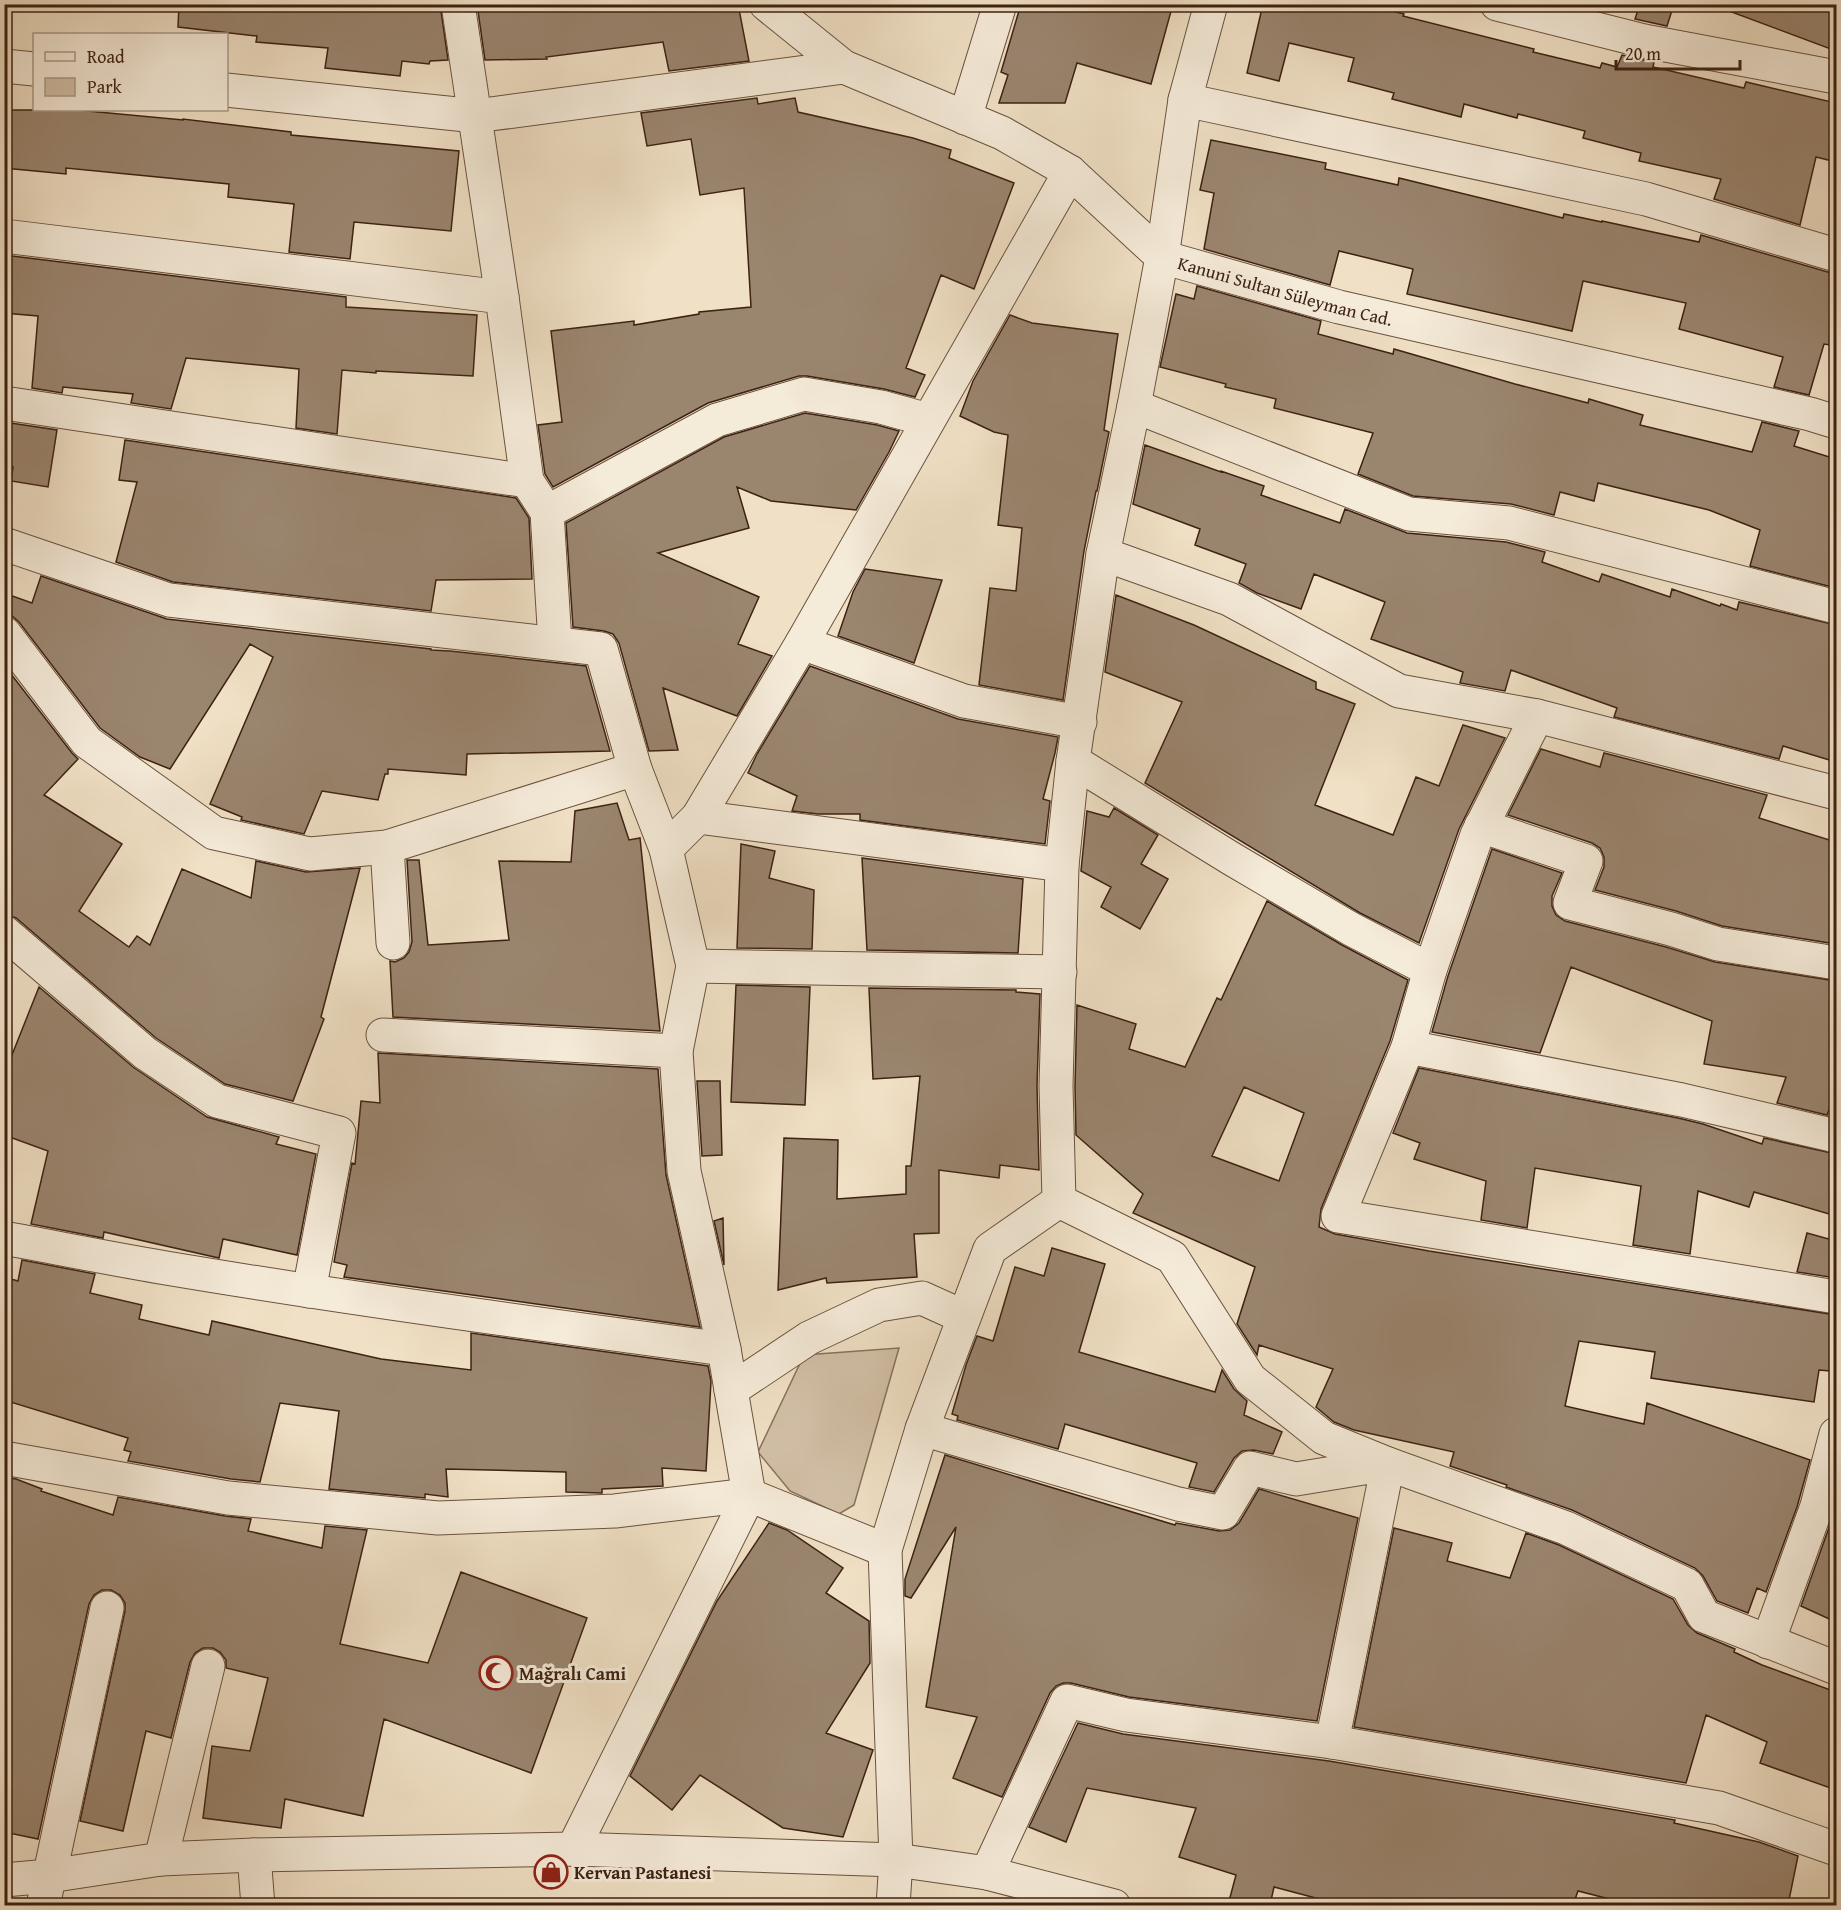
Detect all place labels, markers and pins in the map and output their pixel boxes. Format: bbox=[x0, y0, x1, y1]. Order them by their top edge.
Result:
mosque icon: Mağralı Cami bbox=[478, 1655, 514, 1691]
place label: Mağralı Cami bbox=[519, 1660, 626, 1687]
shop icon: Kervan Pastanesi bbox=[533, 1854, 569, 1890]
place label: Kervan Pastanesi bbox=[574, 1859, 712, 1886]

